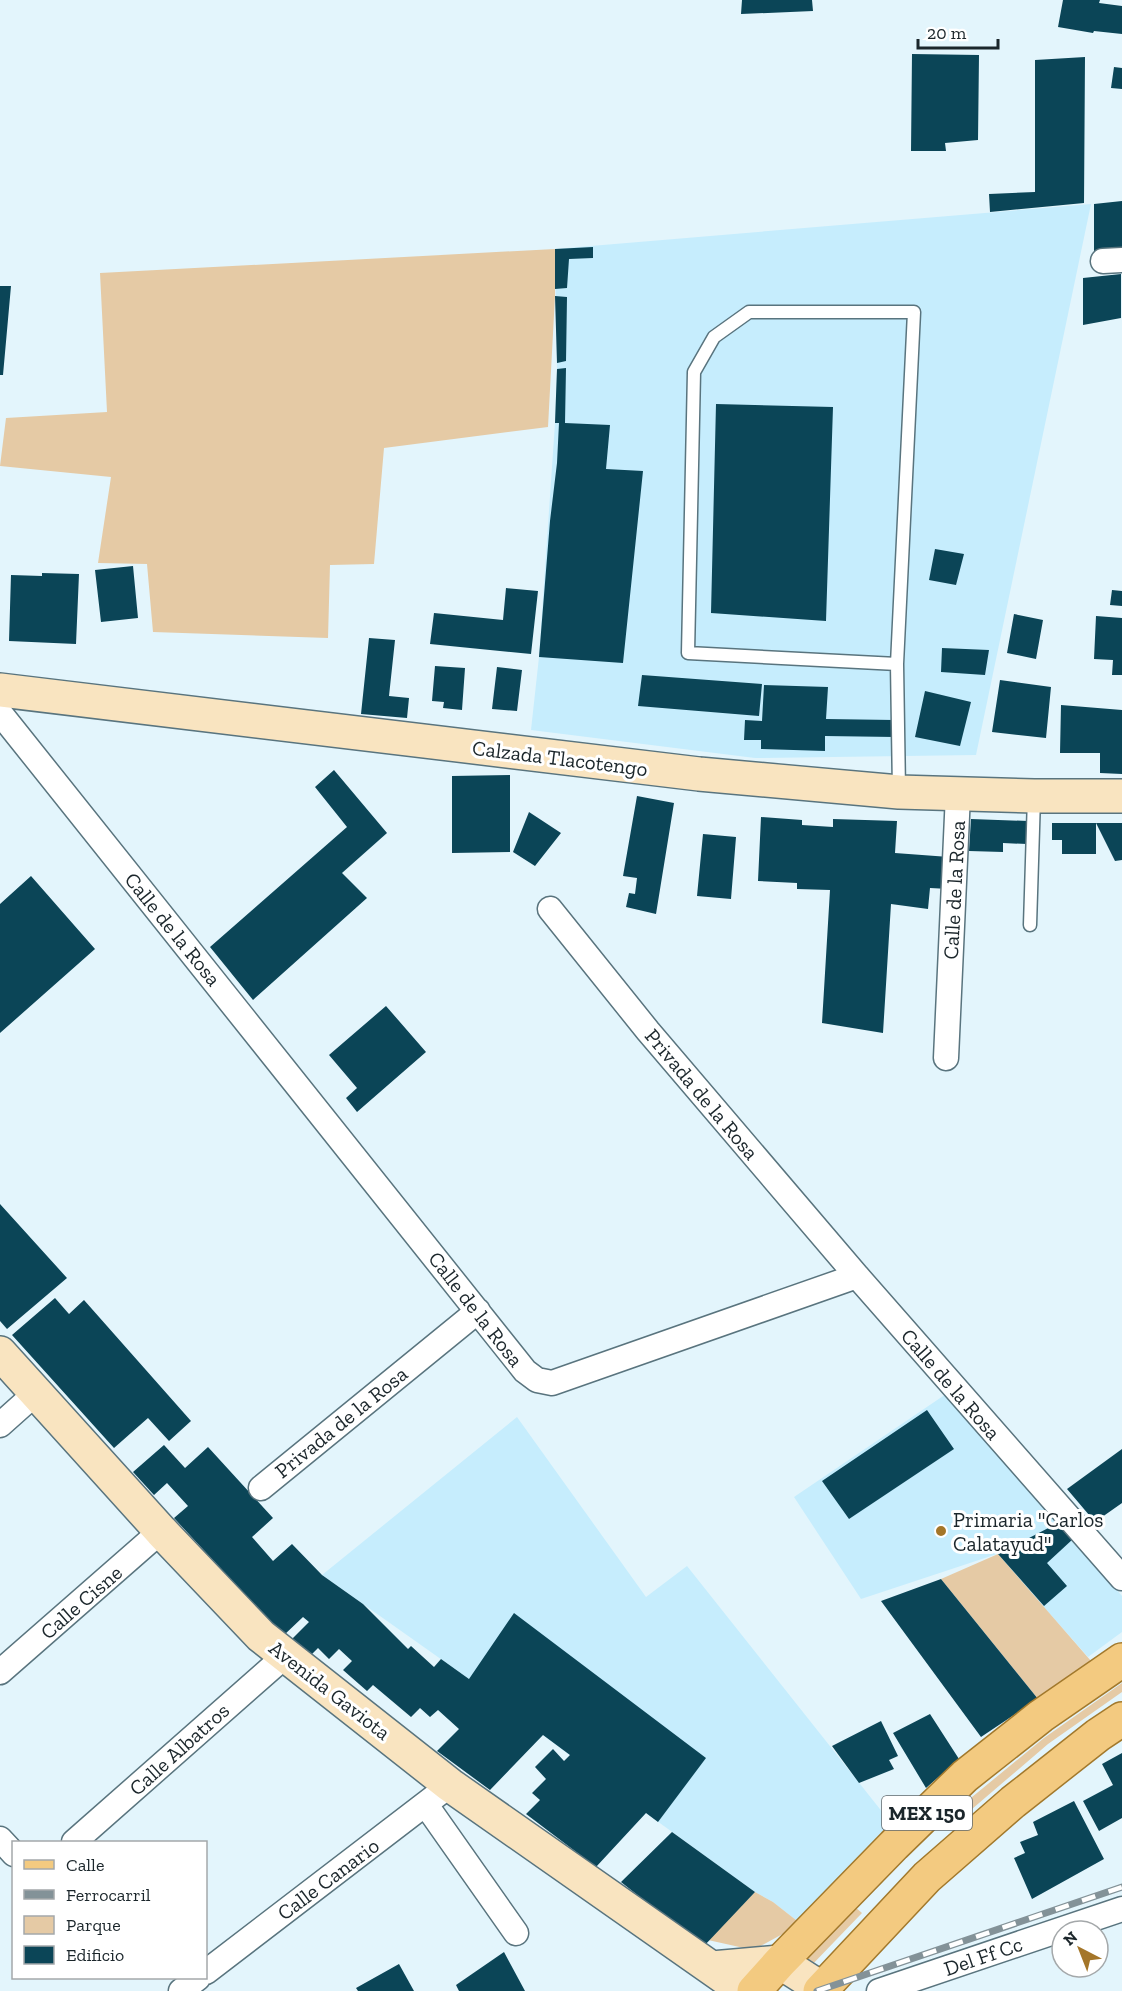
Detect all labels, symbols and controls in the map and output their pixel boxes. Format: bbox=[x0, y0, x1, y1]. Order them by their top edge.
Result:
scale bar bbox=[918, 12, 998, 50]
text: 20 m bbox=[927, 22, 967, 44]
street label: Calzada Tlacotengo bbox=[471, 735, 649, 781]
street label: Calle de la Rosa bbox=[938, 820, 970, 960]
street label: Calle de la Rosa bbox=[120, 867, 226, 991]
street label: Privada de la Rosa bbox=[640, 1023, 764, 1165]
street label: Calle de la Rosa bbox=[423, 1247, 529, 1371]
street label: Calle de la Rosa bbox=[896, 1323, 1006, 1445]
street label: Privada de la Rosa bbox=[270, 1361, 412, 1483]
place label: Primaria "Carlos Calatayud" bbox=[953, 1507, 1103, 1556]
marker: Primaria "Carlos Calatayud" bbox=[934, 1524, 948, 1538]
street label: Calle Cisne bbox=[35, 1560, 127, 1644]
street label: Avenida Gaviota bbox=[265, 1635, 395, 1745]
street label: Calle Albatros bbox=[124, 1698, 234, 1800]
road number: MEX 150 bbox=[882, 1796, 972, 1830]
street label: Calle Canario bbox=[272, 1833, 384, 1925]
legend bbox=[12, 1841, 207, 1979]
text: Calle bbox=[66, 1854, 104, 1876]
text: Ferrocarril bbox=[66, 1884, 151, 1906]
text: Parque bbox=[66, 1914, 121, 1936]
north arrow bbox=[1050, 1919, 1110, 1979]
text: N bbox=[1059, 1927, 1081, 1949]
street label: Del Ff Cc bbox=[940, 1931, 1026, 1981]
text: Edificio bbox=[66, 1944, 124, 1966]

